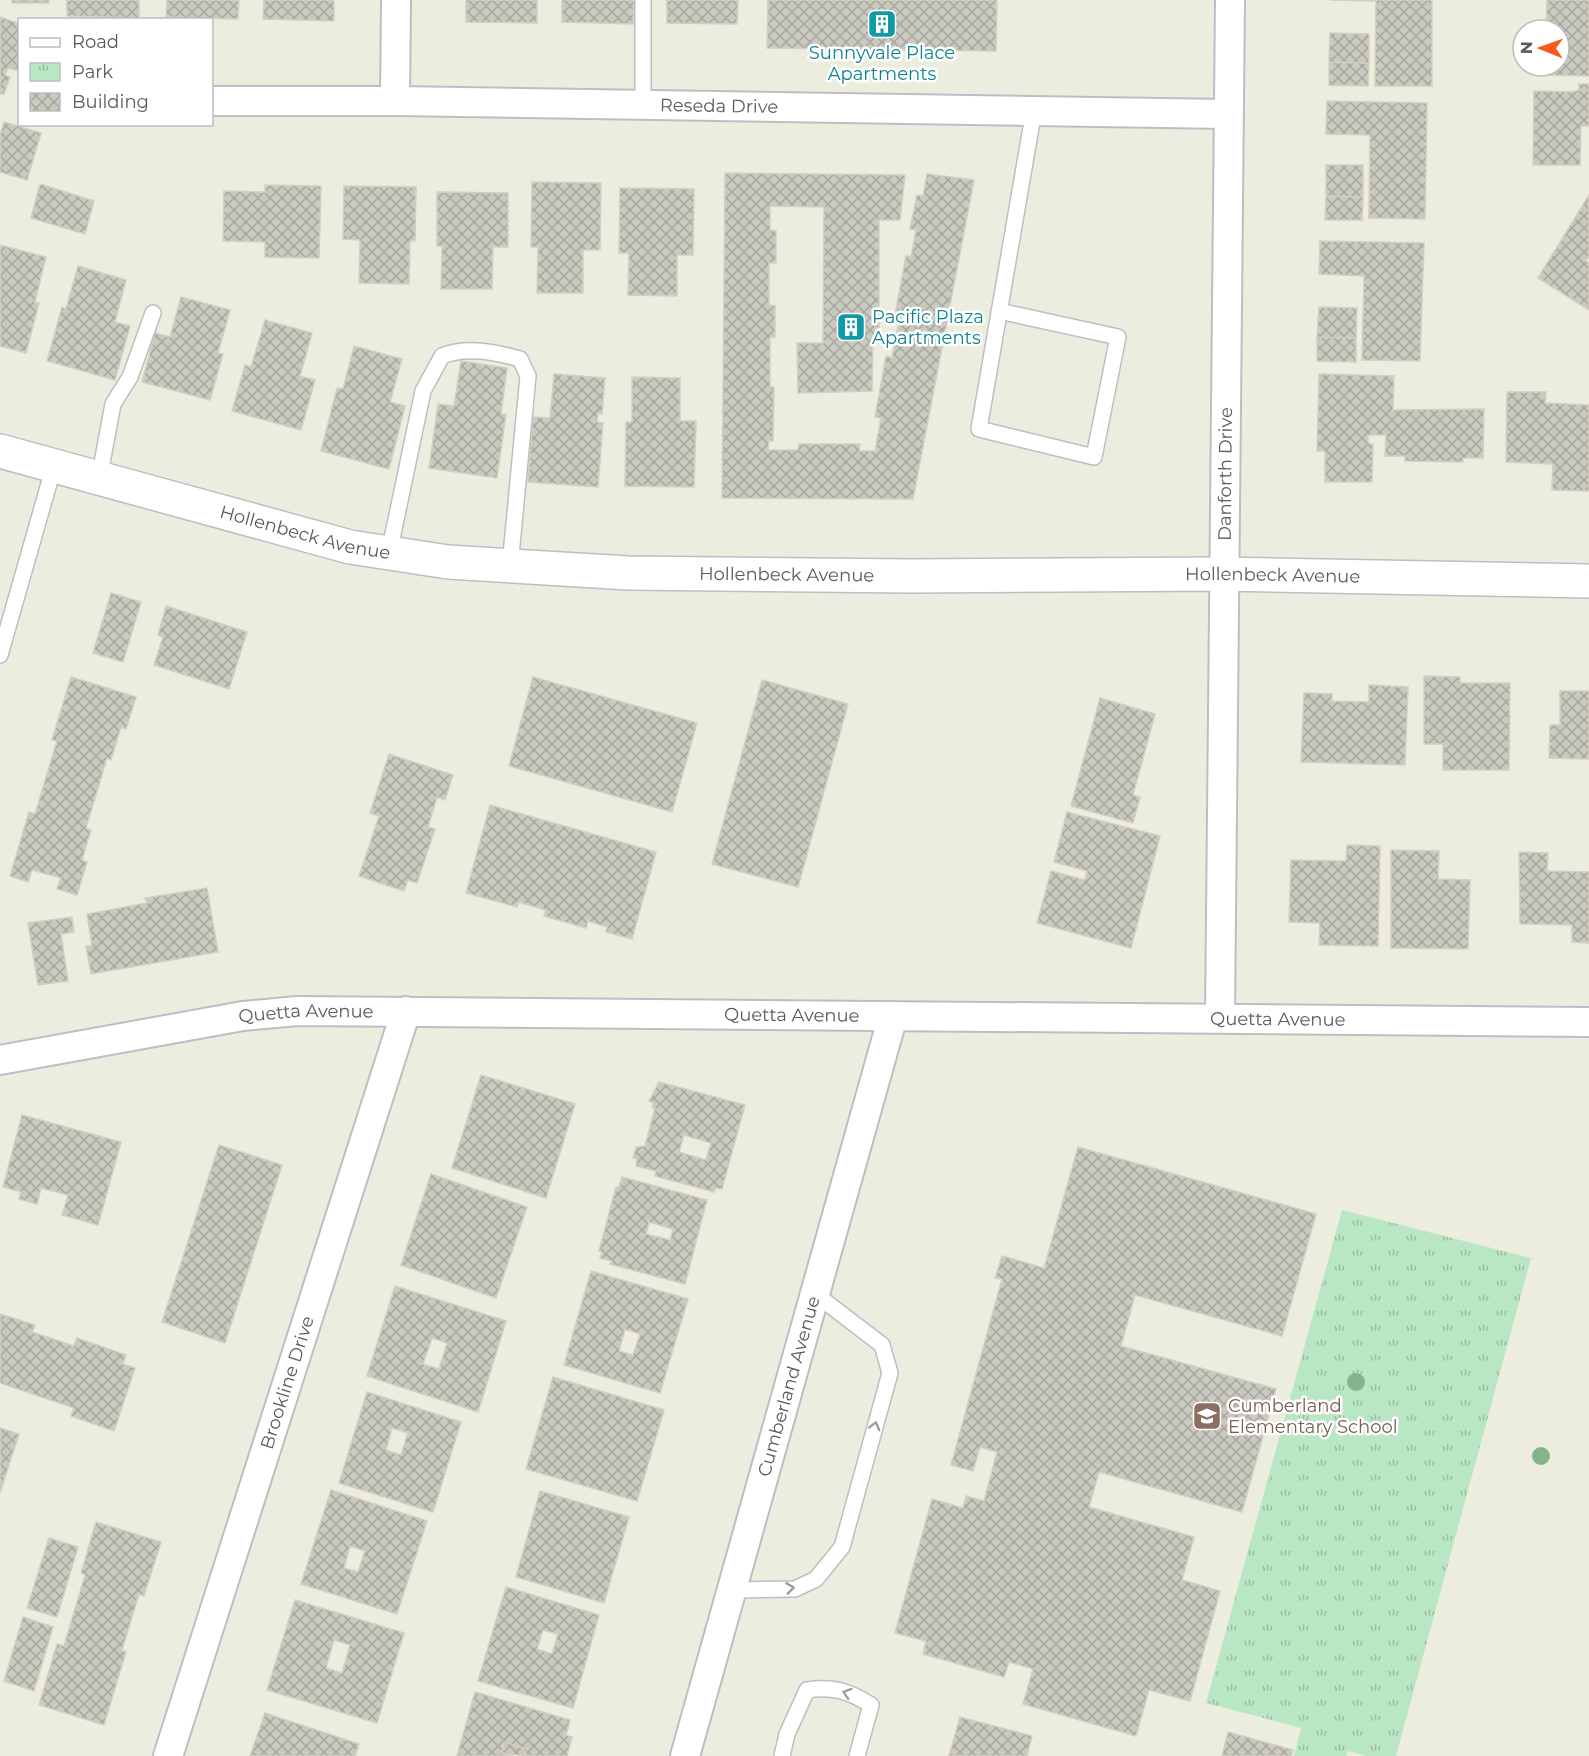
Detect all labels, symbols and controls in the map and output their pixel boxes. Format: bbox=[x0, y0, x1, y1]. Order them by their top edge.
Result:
building icon: Sunnyvale Place Apartments bbox=[866, 8, 898, 40]
legend bbox=[18, 18, 213, 126]
north arrow bbox=[1511, 18, 1571, 78]
text: Road bbox=[72, 31, 119, 53]
text: N bbox=[1517, 41, 1536, 54]
place label: Sunnyvale Place Apartments bbox=[809, 42, 955, 85]
text: Park bbox=[72, 61, 113, 83]
text: Building bbox=[72, 91, 149, 113]
street label: Reseda Drive bbox=[660, 94, 778, 118]
place label: Pacific Plaza Apartments bbox=[872, 306, 984, 349]
building icon: Pacific Plaza Apartments bbox=[835, 311, 867, 343]
street label: Danforth Drive bbox=[1214, 407, 1237, 541]
street label: Hollenbeck Avenue bbox=[217, 501, 392, 564]
street label: Hollenbeck Avenue bbox=[699, 563, 874, 587]
street label: Hollenbeck Avenue bbox=[1185, 563, 1360, 588]
street label: Quetta Avenue bbox=[237, 1000, 374, 1027]
street label: Quetta Avenue bbox=[724, 1004, 860, 1027]
street label: Quetta Avenue bbox=[1210, 1008, 1346, 1031]
street label: Cumberland Avenue bbox=[753, 1294, 825, 1479]
street label: Brookline Drive bbox=[256, 1313, 319, 1452]
place label: Cumberland Elementary School bbox=[1228, 1395, 1398, 1438]
school or university icon: Cumberland Elementary School bbox=[1191, 1400, 1223, 1432]
one-way arrow bbox=[868, 1421, 881, 1431]
one-way arrow bbox=[785, 1582, 795, 1595]
one-way arrow bbox=[842, 1688, 853, 1700]

